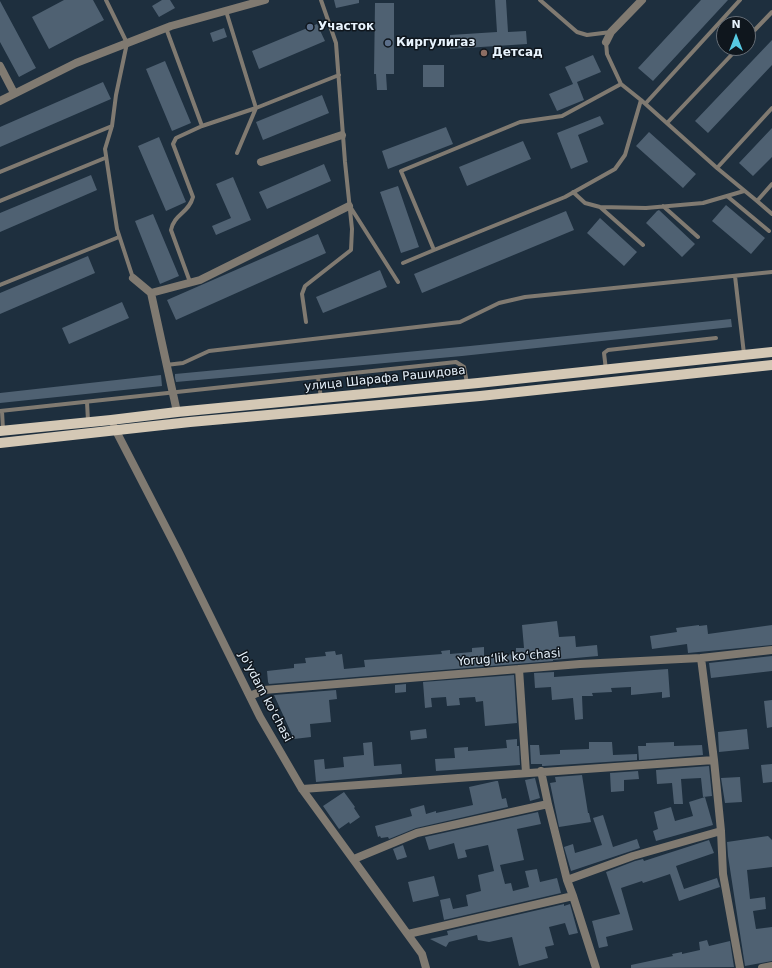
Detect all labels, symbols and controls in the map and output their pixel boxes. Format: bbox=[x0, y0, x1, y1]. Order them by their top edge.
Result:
north arrow bbox=[716, 16, 756, 56]
text: N bbox=[731, 18, 741, 31]
place label: Участок bbox=[318, 20, 374, 34]
marker: Участок bbox=[305, 22, 315, 32]
place label: Киргулигаз bbox=[396, 36, 475, 50]
marker: Киргулигаз bbox=[383, 38, 393, 48]
place label: Детсад bbox=[492, 46, 543, 60]
marker: Детсад bbox=[479, 48, 489, 58]
street label: улица Шарафа Рашидова bbox=[304, 363, 466, 395]
street label: Yorugʻlik koʻchasi bbox=[457, 646, 561, 670]
street label: Jo'ydam ko'chasi bbox=[235, 649, 295, 745]

